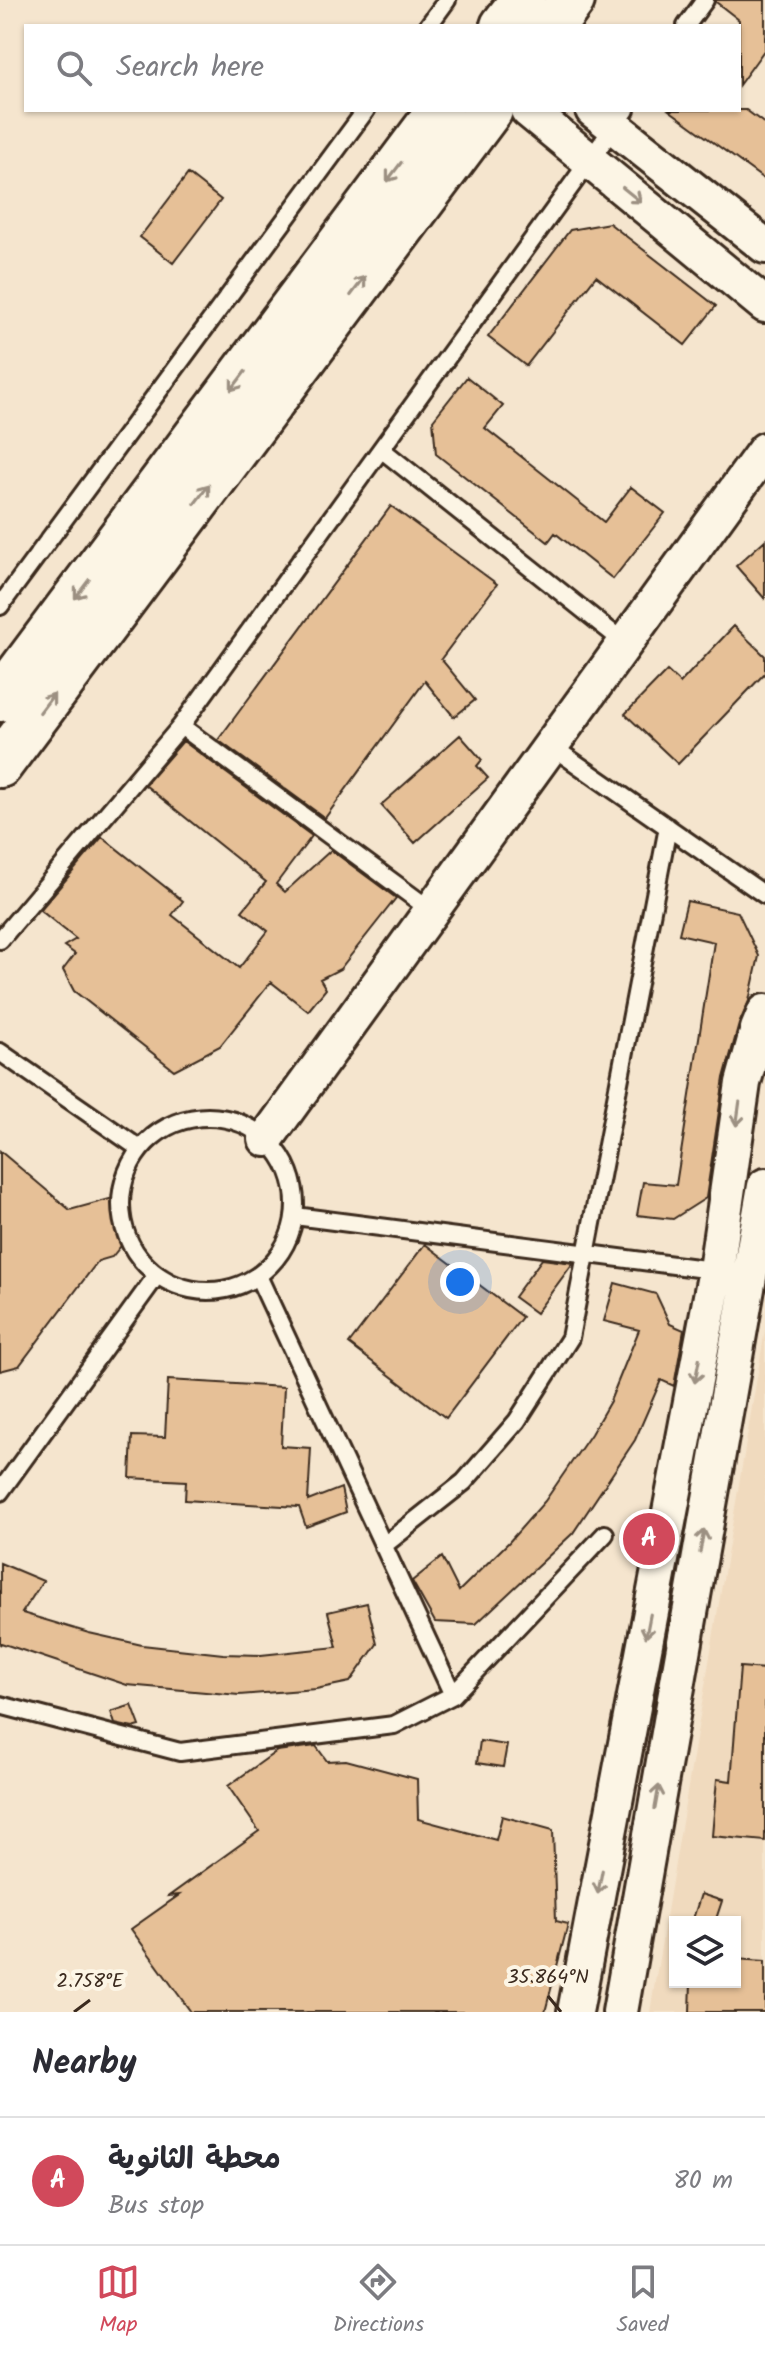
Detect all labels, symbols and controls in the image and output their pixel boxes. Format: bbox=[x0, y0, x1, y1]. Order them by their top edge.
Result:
search box bbox=[24, 24, 741, 112]
text: Search here bbox=[116, 44, 264, 92]
icon: search bbox=[52, 46, 96, 90]
one-way arrow bbox=[385, 161, 402, 183]
one-way arrow bbox=[621, 186, 642, 204]
one-way arrow bbox=[349, 276, 366, 297]
one-way arrow bbox=[230, 370, 247, 391]
one-way arrow bbox=[194, 484, 211, 506]
one-way arrow bbox=[74, 578, 91, 599]
one-way arrow bbox=[38, 693, 55, 714]
one-way arrow bbox=[730, 1101, 745, 1127]
your location bbox=[440, 1262, 480, 1302]
one-way arrow bbox=[688, 1358, 703, 1383]
pin: A bbox=[623, 1509, 675, 1569]
one-way arrow bbox=[696, 1529, 711, 1554]
one-way arrow bbox=[640, 1613, 655, 1639]
one-way arrow bbox=[651, 1785, 666, 1810]
one-way arrow bbox=[591, 1869, 606, 1894]
map controls bbox=[669, 1916, 741, 1988]
button: layers bbox=[669, 1916, 741, 1988]
text: 35.864°N bbox=[507, 1962, 589, 1994]
text: 2.758°E bbox=[57, 1966, 125, 1998]
text: Nearby bbox=[32, 2037, 137, 2091]
text: محطة الثانوية bbox=[108, 2136, 281, 2184]
text: A bbox=[50, 2160, 66, 2202]
text: 80 m bbox=[673, 2160, 733, 2202]
text: Bus stop bbox=[108, 2185, 204, 2227]
tab: Map bbox=[96, 2260, 140, 2343]
tab: Directions bbox=[333, 2260, 424, 2343]
tab: Saved bbox=[617, 2260, 669, 2343]

